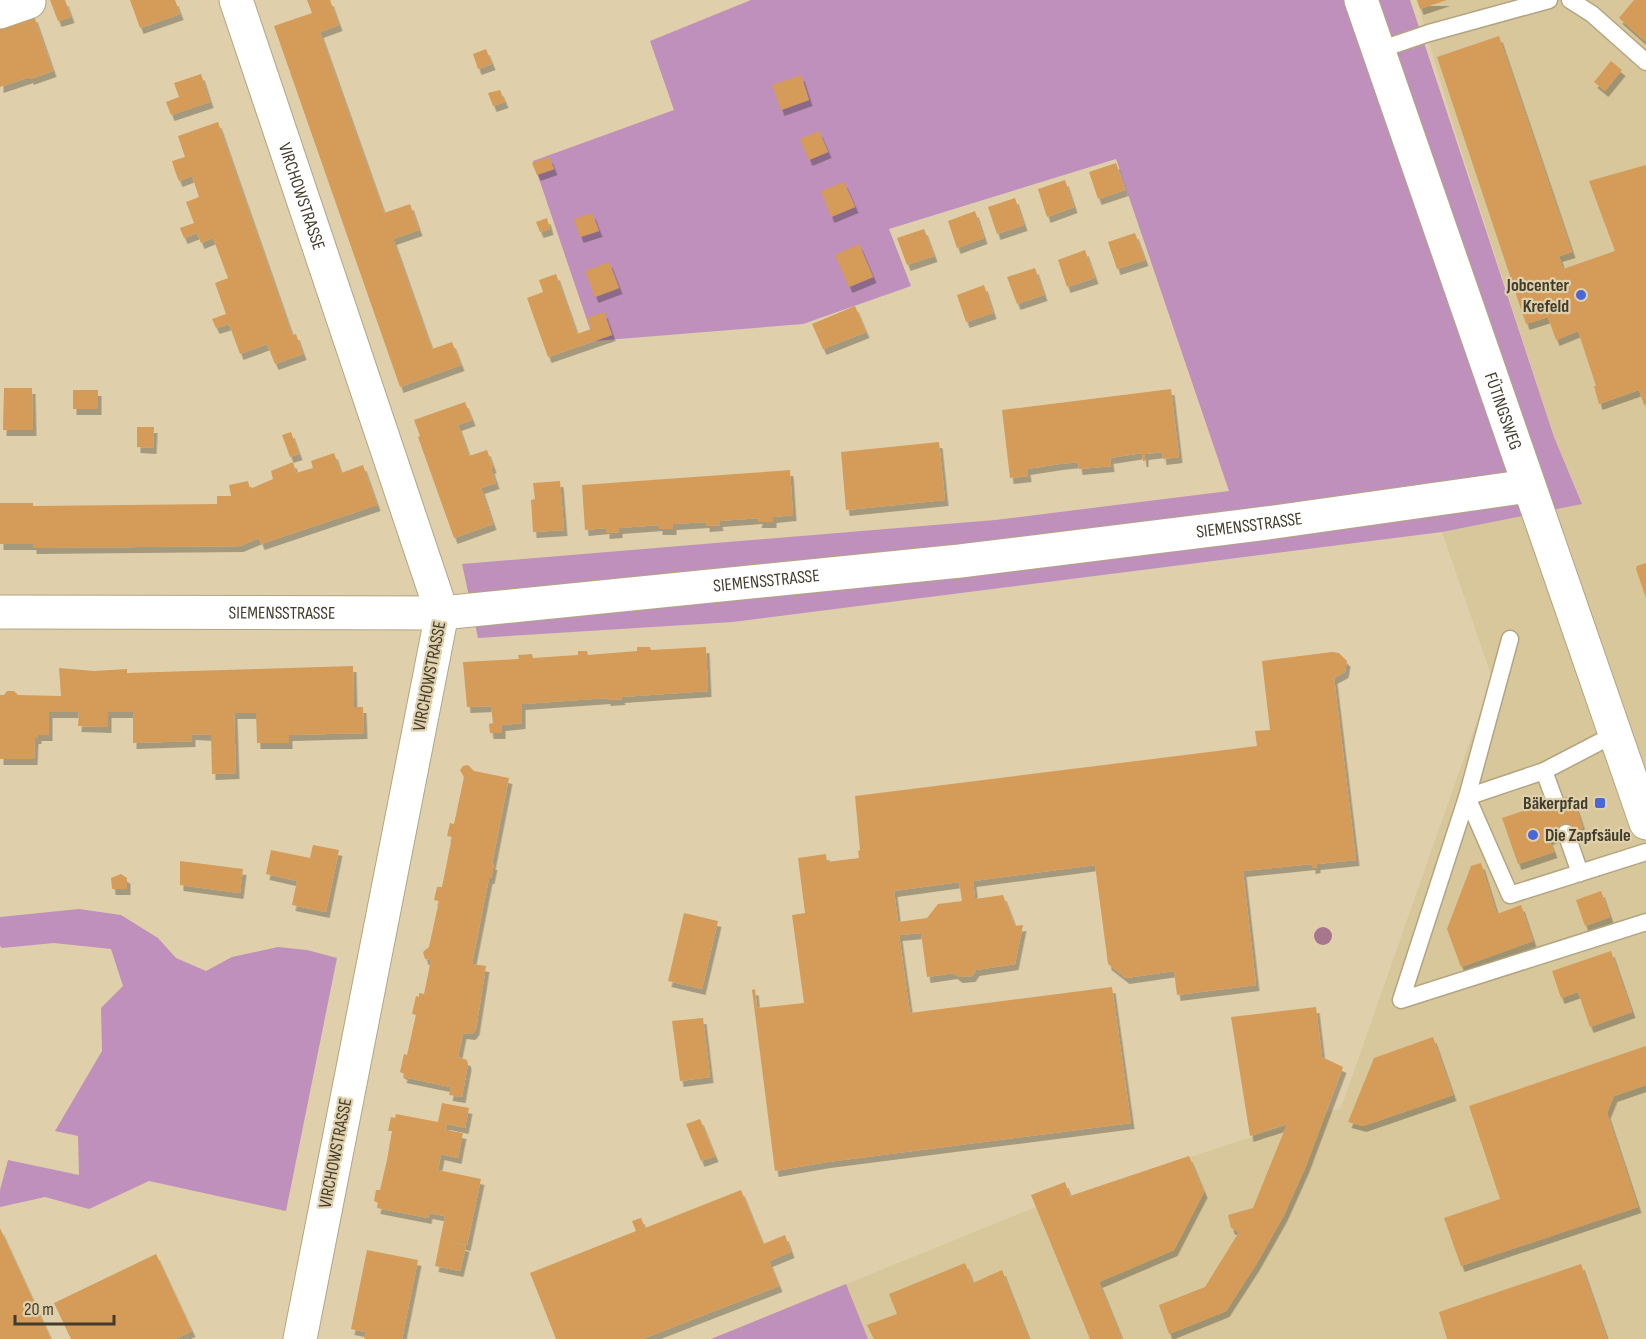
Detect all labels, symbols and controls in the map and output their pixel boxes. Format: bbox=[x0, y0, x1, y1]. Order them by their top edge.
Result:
street label: VIRCHOWSTRASSE bbox=[274, 140, 329, 253]
place label: Jobcenter Krefeld bbox=[1506, 275, 1569, 317]
marker: Jobcenter Krefeld bbox=[1574, 288, 1588, 302]
street label: FÜTINGSWEG bbox=[1480, 370, 1526, 453]
street label: SIEMENSSTRASSE bbox=[1195, 508, 1304, 543]
street label: SIEMENSSTRASSE bbox=[712, 565, 821, 597]
street label: SIEMENSSTRASSE bbox=[229, 603, 335, 624]
street label: VIRCHOWSTRASSE bbox=[409, 619, 450, 733]
place label: Bäkerpfad bbox=[1523, 793, 1588, 814]
marker: Bäkerpfad bbox=[1593, 796, 1607, 810]
place label: Die Zapfsäule bbox=[1545, 825, 1631, 846]
marker: Die Zapfsäule bbox=[1526, 828, 1540, 842]
street label: VIRCHOWSTRASSE bbox=[315, 1096, 356, 1210]
scale bar bbox=[15, 1288, 114, 1326]
text: 20 m bbox=[24, 1299, 54, 1320]

